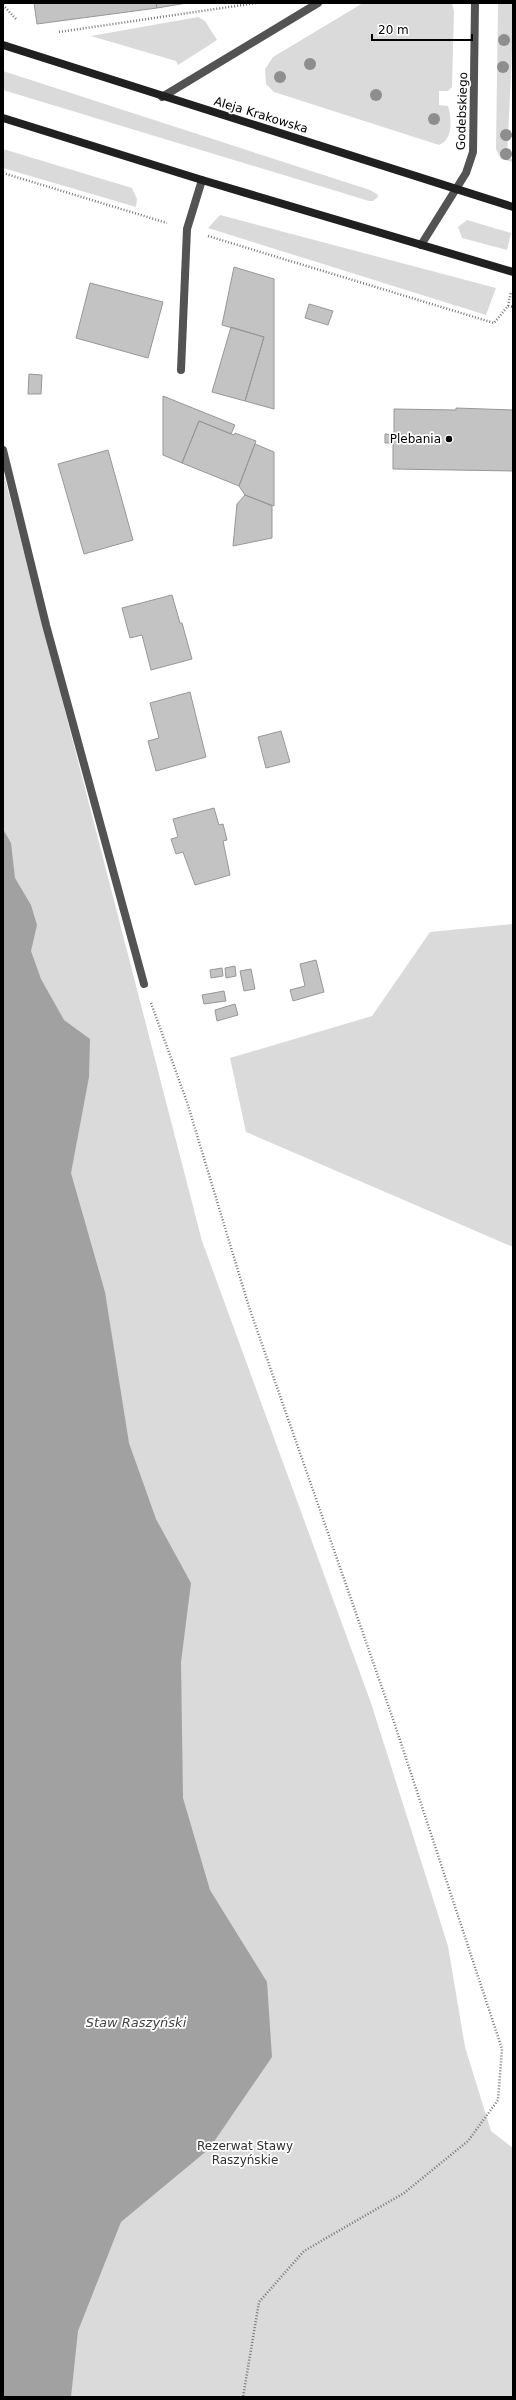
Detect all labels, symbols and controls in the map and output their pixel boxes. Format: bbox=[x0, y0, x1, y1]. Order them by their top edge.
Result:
scale bar bbox=[372, 16, 472, 42]
text: 20 m bbox=[378, 23, 409, 37]
street label: Godebskiego bbox=[454, 72, 470, 150]
street label: Aleja Krakowska bbox=[212, 94, 310, 136]
place label: Plebania bbox=[390, 432, 441, 446]
marker: Plebania bbox=[444, 434, 454, 444]
water label: Staw Raszyński bbox=[86, 2015, 187, 2030]
park label: Rezerwat Stawy Raszyńskie bbox=[197, 2139, 293, 2167]

